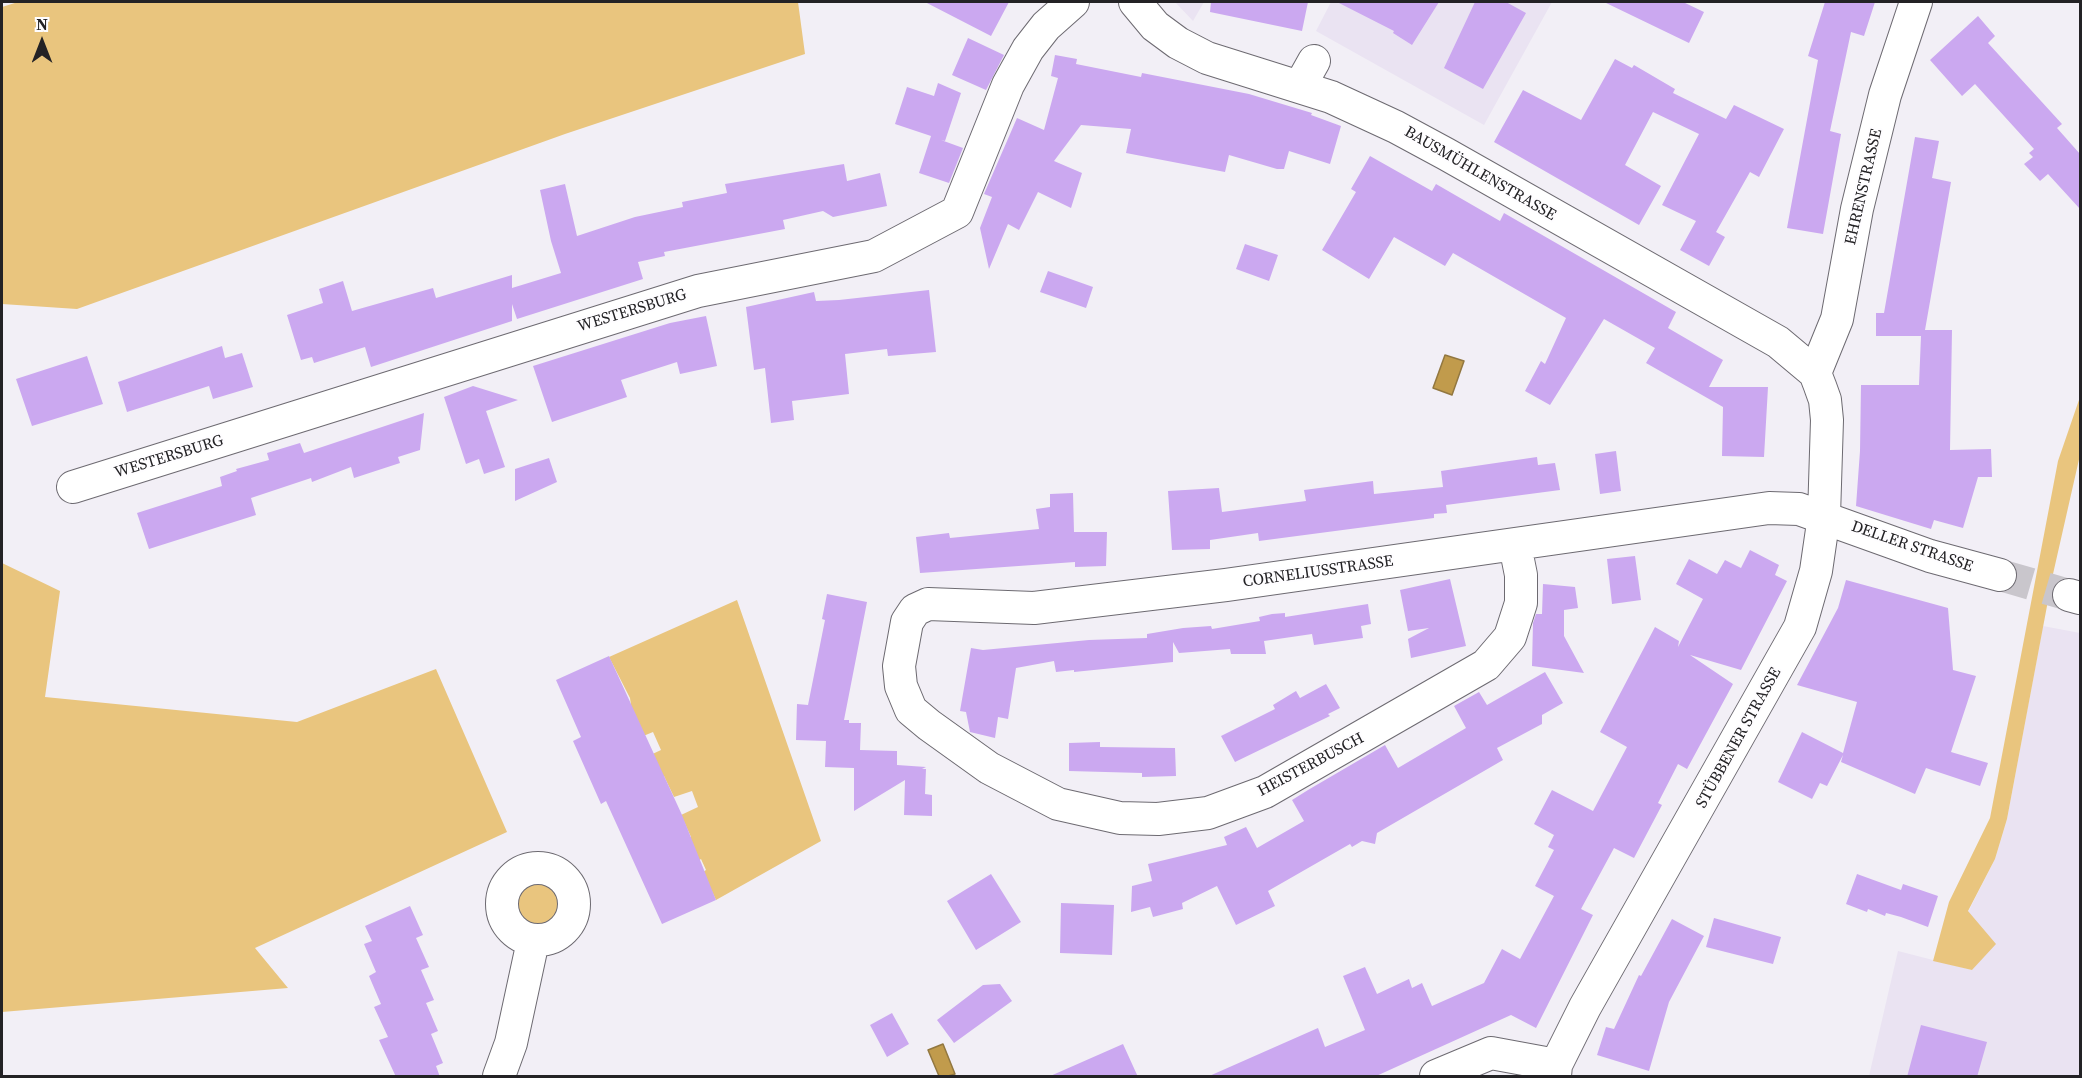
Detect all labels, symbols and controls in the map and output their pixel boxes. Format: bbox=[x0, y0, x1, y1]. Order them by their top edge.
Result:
north arrow bbox=[12, 12, 72, 72]
text: N bbox=[36, 13, 48, 35]
street label: BAUSMÜHLENSTRASSE bbox=[1401, 123, 1559, 225]
street label: EHRENSTRASSE bbox=[1841, 127, 1887, 247]
street label: WESTERSBURG bbox=[575, 285, 689, 337]
street label: WESTERSBURG bbox=[112, 431, 226, 483]
street label: DELLER STRASSE bbox=[1849, 517, 1975, 577]
street label: CORNELIUSSTRASSE bbox=[1241, 552, 1395, 592]
street label: STÜBBENER STRASSE bbox=[1692, 664, 1786, 812]
street label: HEISTERBUSCH bbox=[1255, 729, 1367, 801]

